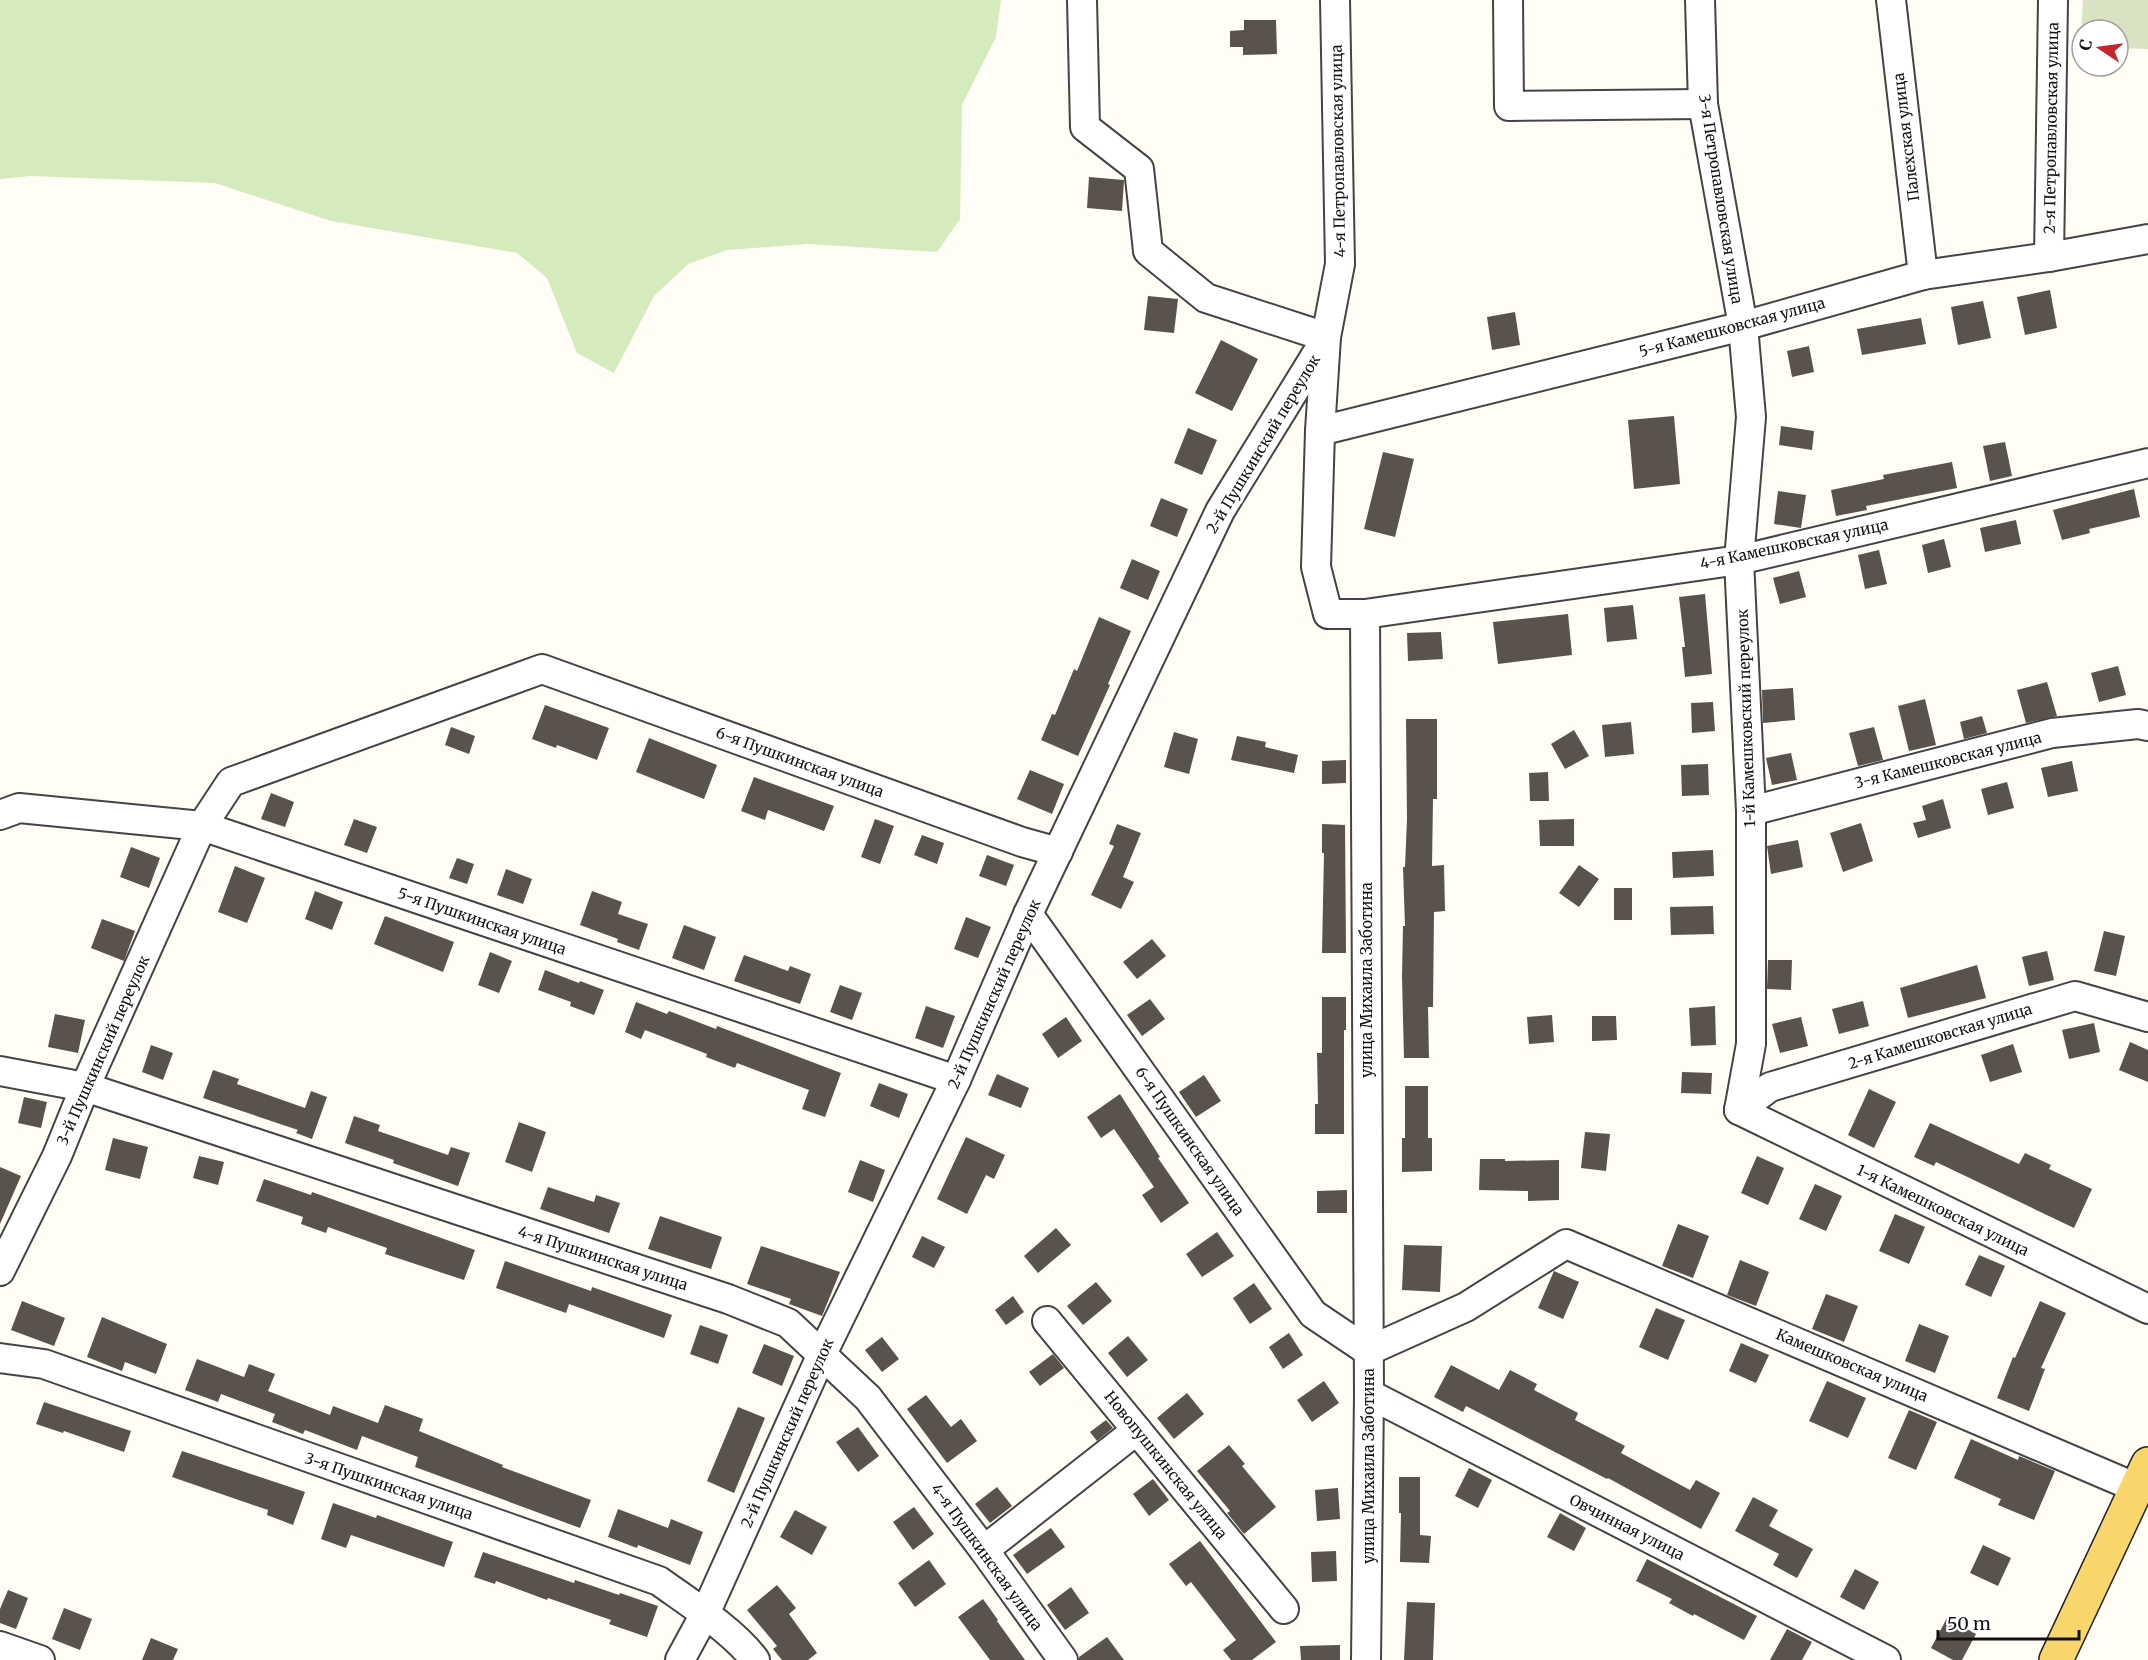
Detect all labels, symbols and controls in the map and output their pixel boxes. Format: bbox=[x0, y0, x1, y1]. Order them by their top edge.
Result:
north arrow bbox=[2070, 18, 2130, 78]
street label: 2-я Петропавловская улица bbox=[2040, 22, 2062, 234]
text: С bbox=[2074, 37, 2096, 52]
street label: 4-я Петропавловская улица bbox=[1327, 44, 1349, 258]
street label: Палехская улица bbox=[1889, 72, 1923, 202]
street label: 3-я Петропавловская улица bbox=[1695, 93, 1747, 305]
street label: 5-я Камешковская улица bbox=[1637, 293, 1827, 361]
street label: 2-й Пушкинский переулок bbox=[1202, 351, 1324, 537]
street label: 4-я Камешковская улица bbox=[1698, 515, 1890, 573]
street label: 1-й Камешковский переулок bbox=[1733, 608, 1759, 827]
street label: 6-я Пушкинская улица bbox=[713, 723, 887, 801]
street label: 3-я Камешковская улица bbox=[1853, 728, 2043, 792]
street label: улица Михаила Заботина bbox=[1357, 882, 1376, 1078]
street label: 5-я Пушкинская улица bbox=[395, 883, 569, 959]
street label: 2-й Пушкинский переулок bbox=[944, 896, 1045, 1092]
street label: 3-й Пушкинский переулок bbox=[52, 952, 154, 1148]
street label: 2-я Камешковская улица bbox=[1846, 999, 2034, 1073]
street label: 6-я Пушкинская улица bbox=[1131, 1063, 1249, 1219]
street label: 1-я Камешковская улица bbox=[1854, 1160, 2032, 1260]
street label: 4-я Пушкинская улица bbox=[516, 1222, 690, 1294]
street label: Камешковская улица bbox=[1773, 1324, 1931, 1406]
street label: 2-й Пушкинский переулок bbox=[737, 1335, 838, 1531]
street label: улица Михаила Заботина bbox=[1359, 1368, 1378, 1564]
street label: Новопушкинская улица bbox=[1100, 1387, 1232, 1543]
street label: 3-я Пушкинская улица bbox=[302, 1448, 476, 1524]
street label: 4-я Пушкинская улица bbox=[927, 1480, 1047, 1634]
street label: Овчинная улица bbox=[1566, 1490, 1688, 1564]
scale bar bbox=[1938, 1603, 2079, 1641]
text: 50 m bbox=[1947, 1612, 1991, 1635]

